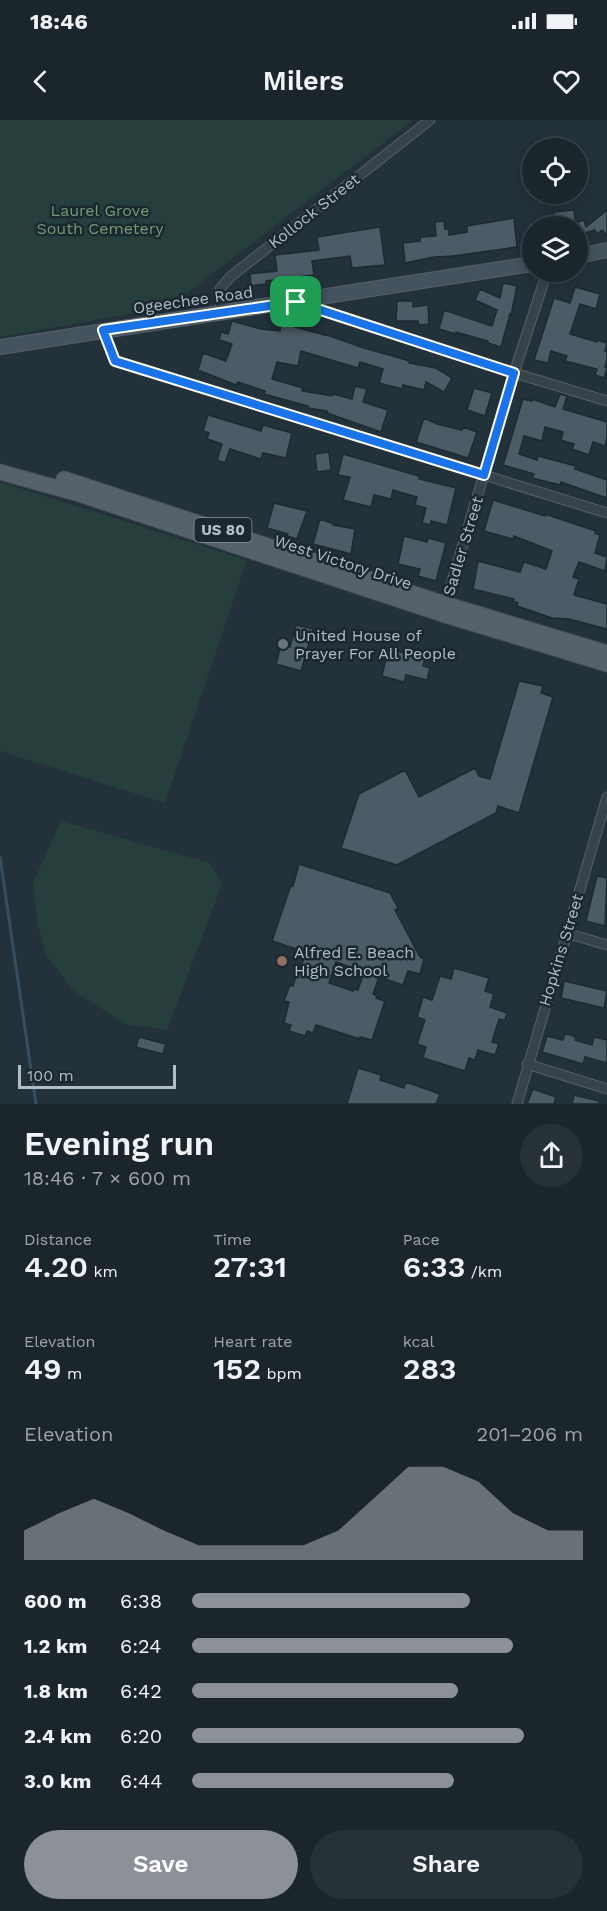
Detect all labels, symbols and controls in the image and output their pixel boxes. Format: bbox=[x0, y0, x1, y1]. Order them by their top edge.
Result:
text: 18:46 bbox=[30, 9, 88, 34]
icon: back bbox=[24, 65, 57, 98]
text: Milers bbox=[263, 65, 344, 97]
icon: heart bbox=[550, 65, 583, 98]
map controls bbox=[522, 138, 588, 282]
button: locate bbox=[522, 138, 588, 204]
street label: Kollock Street bbox=[265, 169, 363, 252]
park label: Laurel Grove South Cemetery bbox=[37, 201, 164, 238]
button: layers bbox=[522, 216, 588, 282]
pin bbox=[270, 276, 321, 327]
street label: Ogeechee Road bbox=[132, 282, 254, 318]
icon: arrive bbox=[279, 285, 312, 318]
street label: Sadler Street bbox=[439, 494, 487, 598]
road number: US 80 bbox=[194, 518, 252, 542]
street label: West Victory Drive bbox=[272, 531, 414, 593]
place label: United House of Prayer For All People bbox=[295, 626, 456, 663]
marker: United House of Prayer For All People bbox=[276, 637, 290, 651]
street label: Hopkins Street bbox=[535, 891, 587, 1008]
place label: Alfred E. Beach High School bbox=[294, 943, 414, 980]
marker: Alfred E. Beach High School bbox=[275, 954, 289, 968]
scale bar bbox=[18, 1062, 176, 1090]
text: 100 m bbox=[27, 1066, 74, 1085]
text: Evening run bbox=[24, 1124, 214, 1163]
button: share bbox=[520, 1124, 583, 1187]
text: 18:46 · 7 × 600 m bbox=[24, 1166, 191, 1190]
text: Distance bbox=[24, 1230, 92, 1249]
text: Time bbox=[213, 1230, 251, 1249]
text: Pace bbox=[403, 1230, 440, 1249]
text: 4.20 bbox=[24, 1249, 88, 1284]
text: 27:31 bbox=[213, 1249, 287, 1284]
text: 6:33 bbox=[403, 1249, 465, 1284]
text: km bbox=[88, 1262, 118, 1281]
text: /km bbox=[465, 1262, 502, 1281]
text: Elevation bbox=[24, 1332, 95, 1351]
text: Heart rate bbox=[213, 1332, 292, 1351]
text: kcal bbox=[403, 1332, 434, 1351]
text: 49 bbox=[24, 1351, 62, 1386]
text: 152 bbox=[213, 1351, 261, 1386]
text: 283 bbox=[403, 1351, 456, 1386]
text: m bbox=[62, 1364, 82, 1383]
text: bpm bbox=[261, 1364, 302, 1383]
text: Elevation bbox=[24, 1422, 113, 1446]
text: 201–206 m bbox=[476, 1422, 583, 1446]
text: 600 m bbox=[24, 1589, 87, 1613]
text: 6:38 bbox=[120, 1589, 162, 1613]
text: 1.2 km bbox=[24, 1634, 87, 1658]
text: 6:24 bbox=[120, 1634, 161, 1658]
text: 1.8 km bbox=[24, 1679, 88, 1703]
text: 6:42 bbox=[120, 1679, 162, 1703]
text: 2.4 km bbox=[24, 1724, 92, 1748]
text: 6:20 bbox=[120, 1724, 162, 1748]
text: 3.0 km bbox=[24, 1769, 91, 1793]
text: 6:44 bbox=[120, 1769, 163, 1793]
button: Save bbox=[24, 1830, 298, 1899]
button: Share bbox=[310, 1830, 583, 1899]

